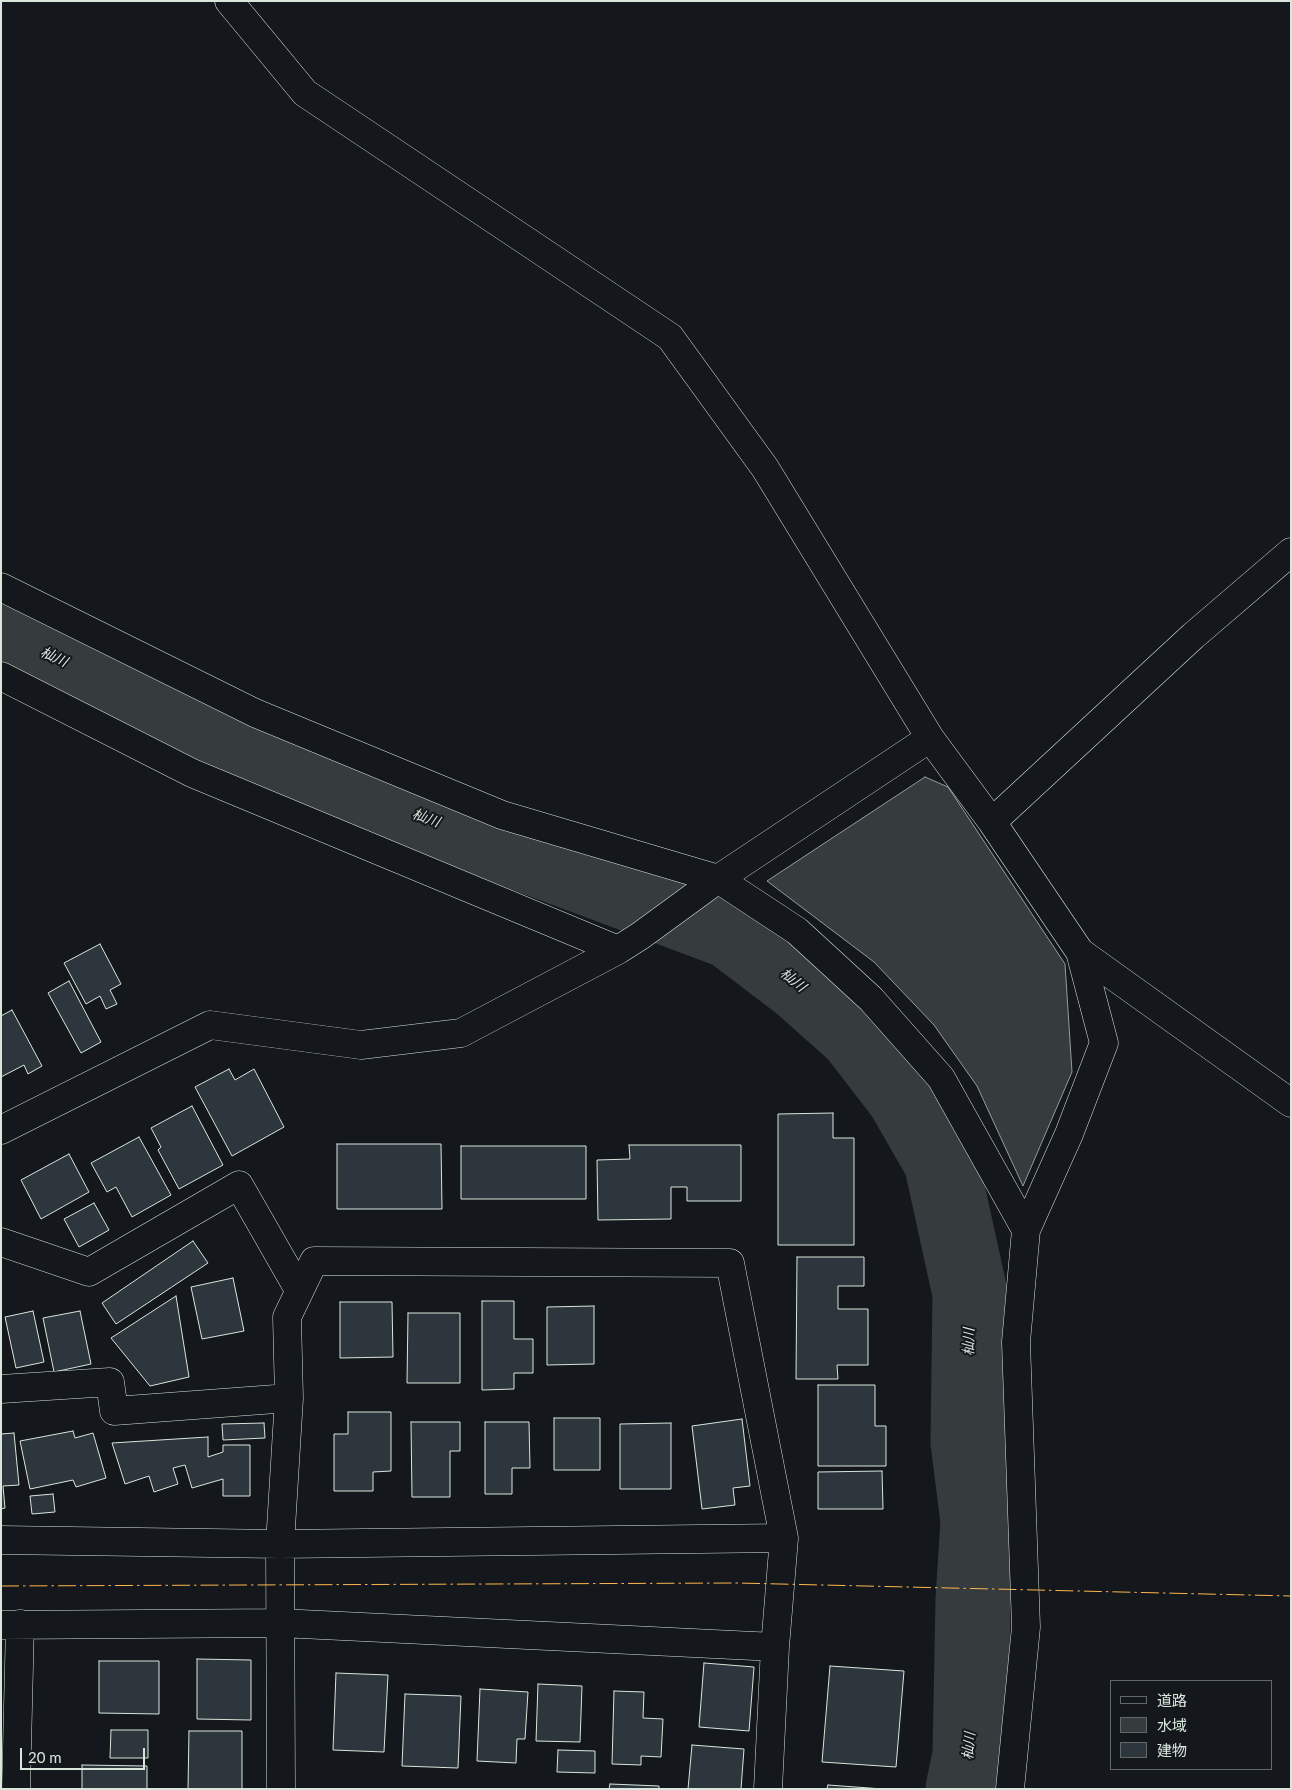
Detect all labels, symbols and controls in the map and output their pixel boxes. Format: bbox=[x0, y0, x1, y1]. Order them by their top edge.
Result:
water label: 杣川 bbox=[38, 643, 70, 671]
water label: 杣川 bbox=[410, 805, 442, 831]
water label: 杣川 bbox=[777, 965, 809, 995]
water label: 杣川 bbox=[960, 1328, 978, 1356]
legend bbox=[1110, 1680, 1272, 1770]
text: 道路 bbox=[1157, 1691, 1187, 1709]
text: 水域 bbox=[1157, 1716, 1187, 1734]
water label: 杣川 bbox=[959, 1731, 979, 1761]
scale bar bbox=[22, 1738, 148, 1770]
text: 建物 bbox=[1157, 1741, 1187, 1759]
text: 20 m bbox=[28, 1748, 62, 1766]

